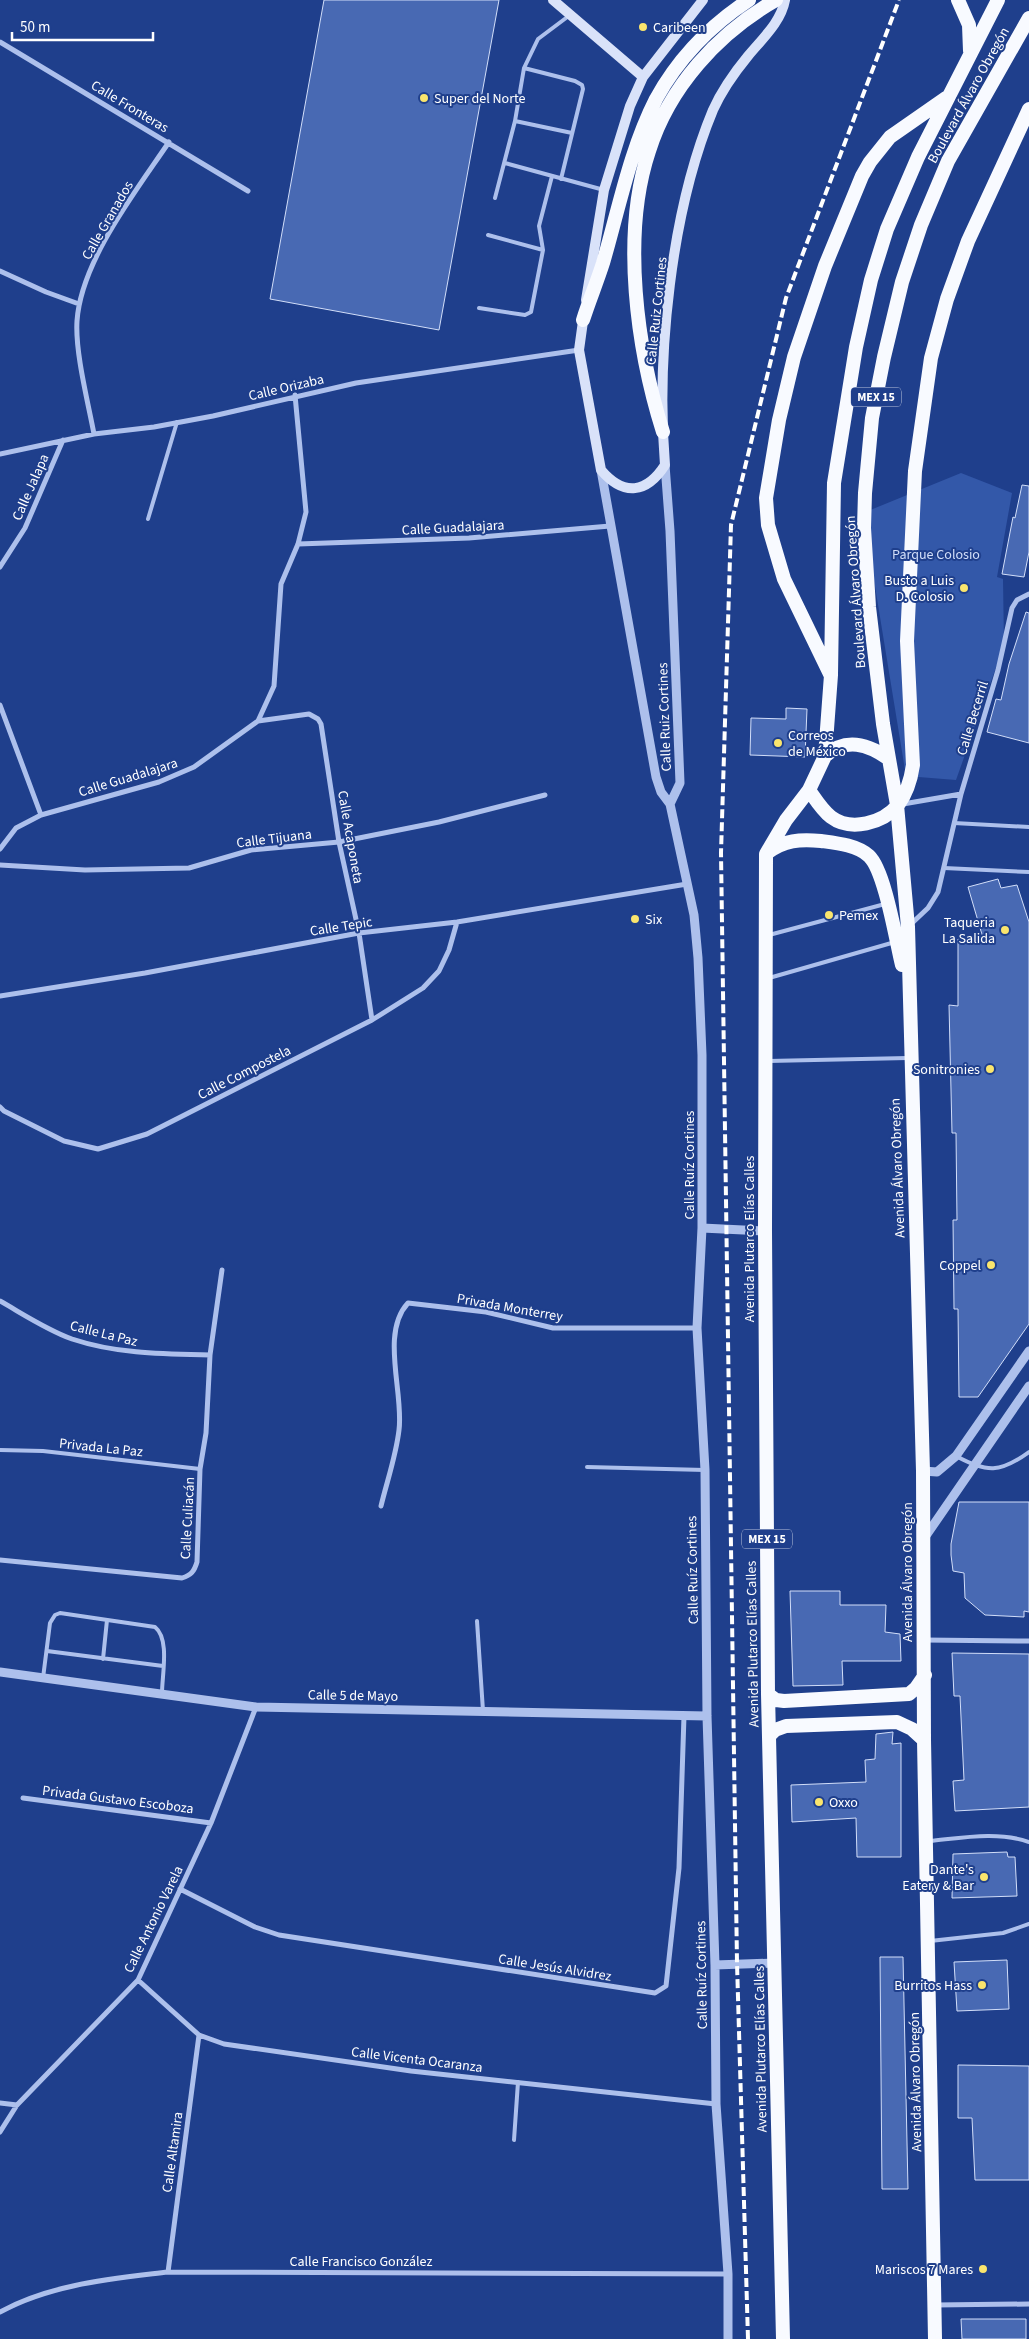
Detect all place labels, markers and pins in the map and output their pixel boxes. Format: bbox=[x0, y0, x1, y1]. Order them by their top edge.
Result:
place label: Caribeen bbox=[653, 18, 706, 38]
marker: Caribeen bbox=[637, 21, 649, 33]
place label: Super del Norte bbox=[434, 89, 526, 109]
marker: Super del Norte bbox=[418, 92, 430, 104]
place label: Busto a Luis D. Colosio bbox=[884, 571, 954, 607]
marker: Busto a Luis D. Colosio bbox=[958, 582, 970, 594]
place label: Correos de México bbox=[788, 726, 846, 762]
marker: Correos de México bbox=[772, 737, 784, 749]
place label: Pemex bbox=[839, 906, 879, 926]
marker: Pemex bbox=[823, 909, 835, 921]
place label: Six bbox=[645, 910, 663, 930]
marker: Six bbox=[629, 913, 641, 925]
place label: Taqueria La Salida bbox=[942, 913, 995, 949]
marker: Taqueria La Salida bbox=[999, 924, 1011, 936]
place label: Sonitronies bbox=[913, 1060, 980, 1080]
marker: Sonitronies bbox=[984, 1063, 996, 1075]
place label: Coppel bbox=[939, 1256, 981, 1276]
marker: Coppel bbox=[985, 1259, 997, 1271]
place label: Oxxo bbox=[829, 1793, 858, 1813]
marker: Oxxo bbox=[813, 1796, 825, 1808]
place label: Dante's Eatery & Bar bbox=[902, 1860, 974, 1896]
marker: Dante's Eatery & Bar bbox=[978, 1871, 990, 1883]
place label: Burritos Hass bbox=[894, 1976, 972, 1996]
marker: Burritos Hass bbox=[976, 1979, 988, 1991]
place label: Mariscos 7 Mares bbox=[875, 2260, 973, 2280]
marker: Mariscos 7 Mares bbox=[977, 2263, 989, 2275]

